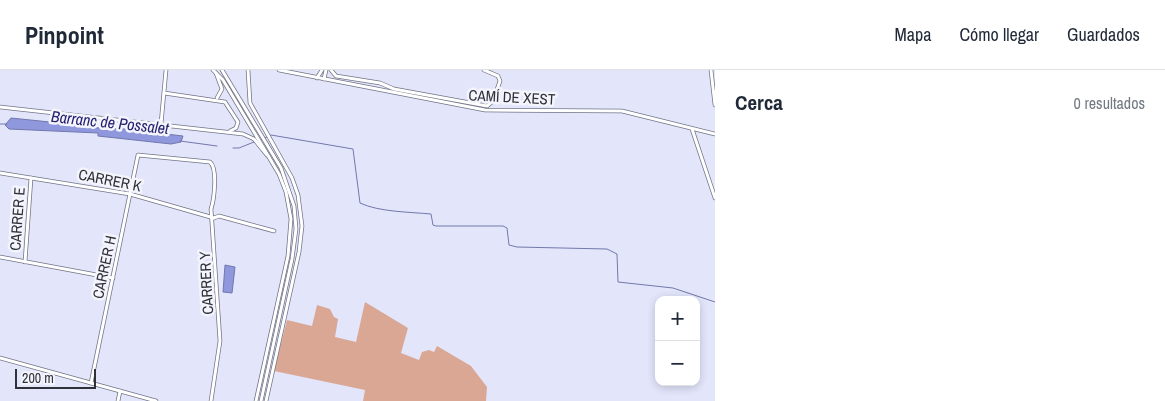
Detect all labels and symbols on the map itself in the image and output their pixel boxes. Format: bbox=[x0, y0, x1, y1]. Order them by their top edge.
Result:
street label: CAMÍ DE XEST bbox=[468, 84, 556, 110]
water label: Barranc de Possalet bbox=[50, 105, 170, 139]
street label: CARRER K bbox=[77, 164, 144, 197]
street label: CARRER E bbox=[4, 187, 30, 251]
street label: CARRER H bbox=[87, 233, 121, 301]
street label: CARRER Y bbox=[194, 250, 218, 315]
scale bar bbox=[15, 366, 96, 389]

